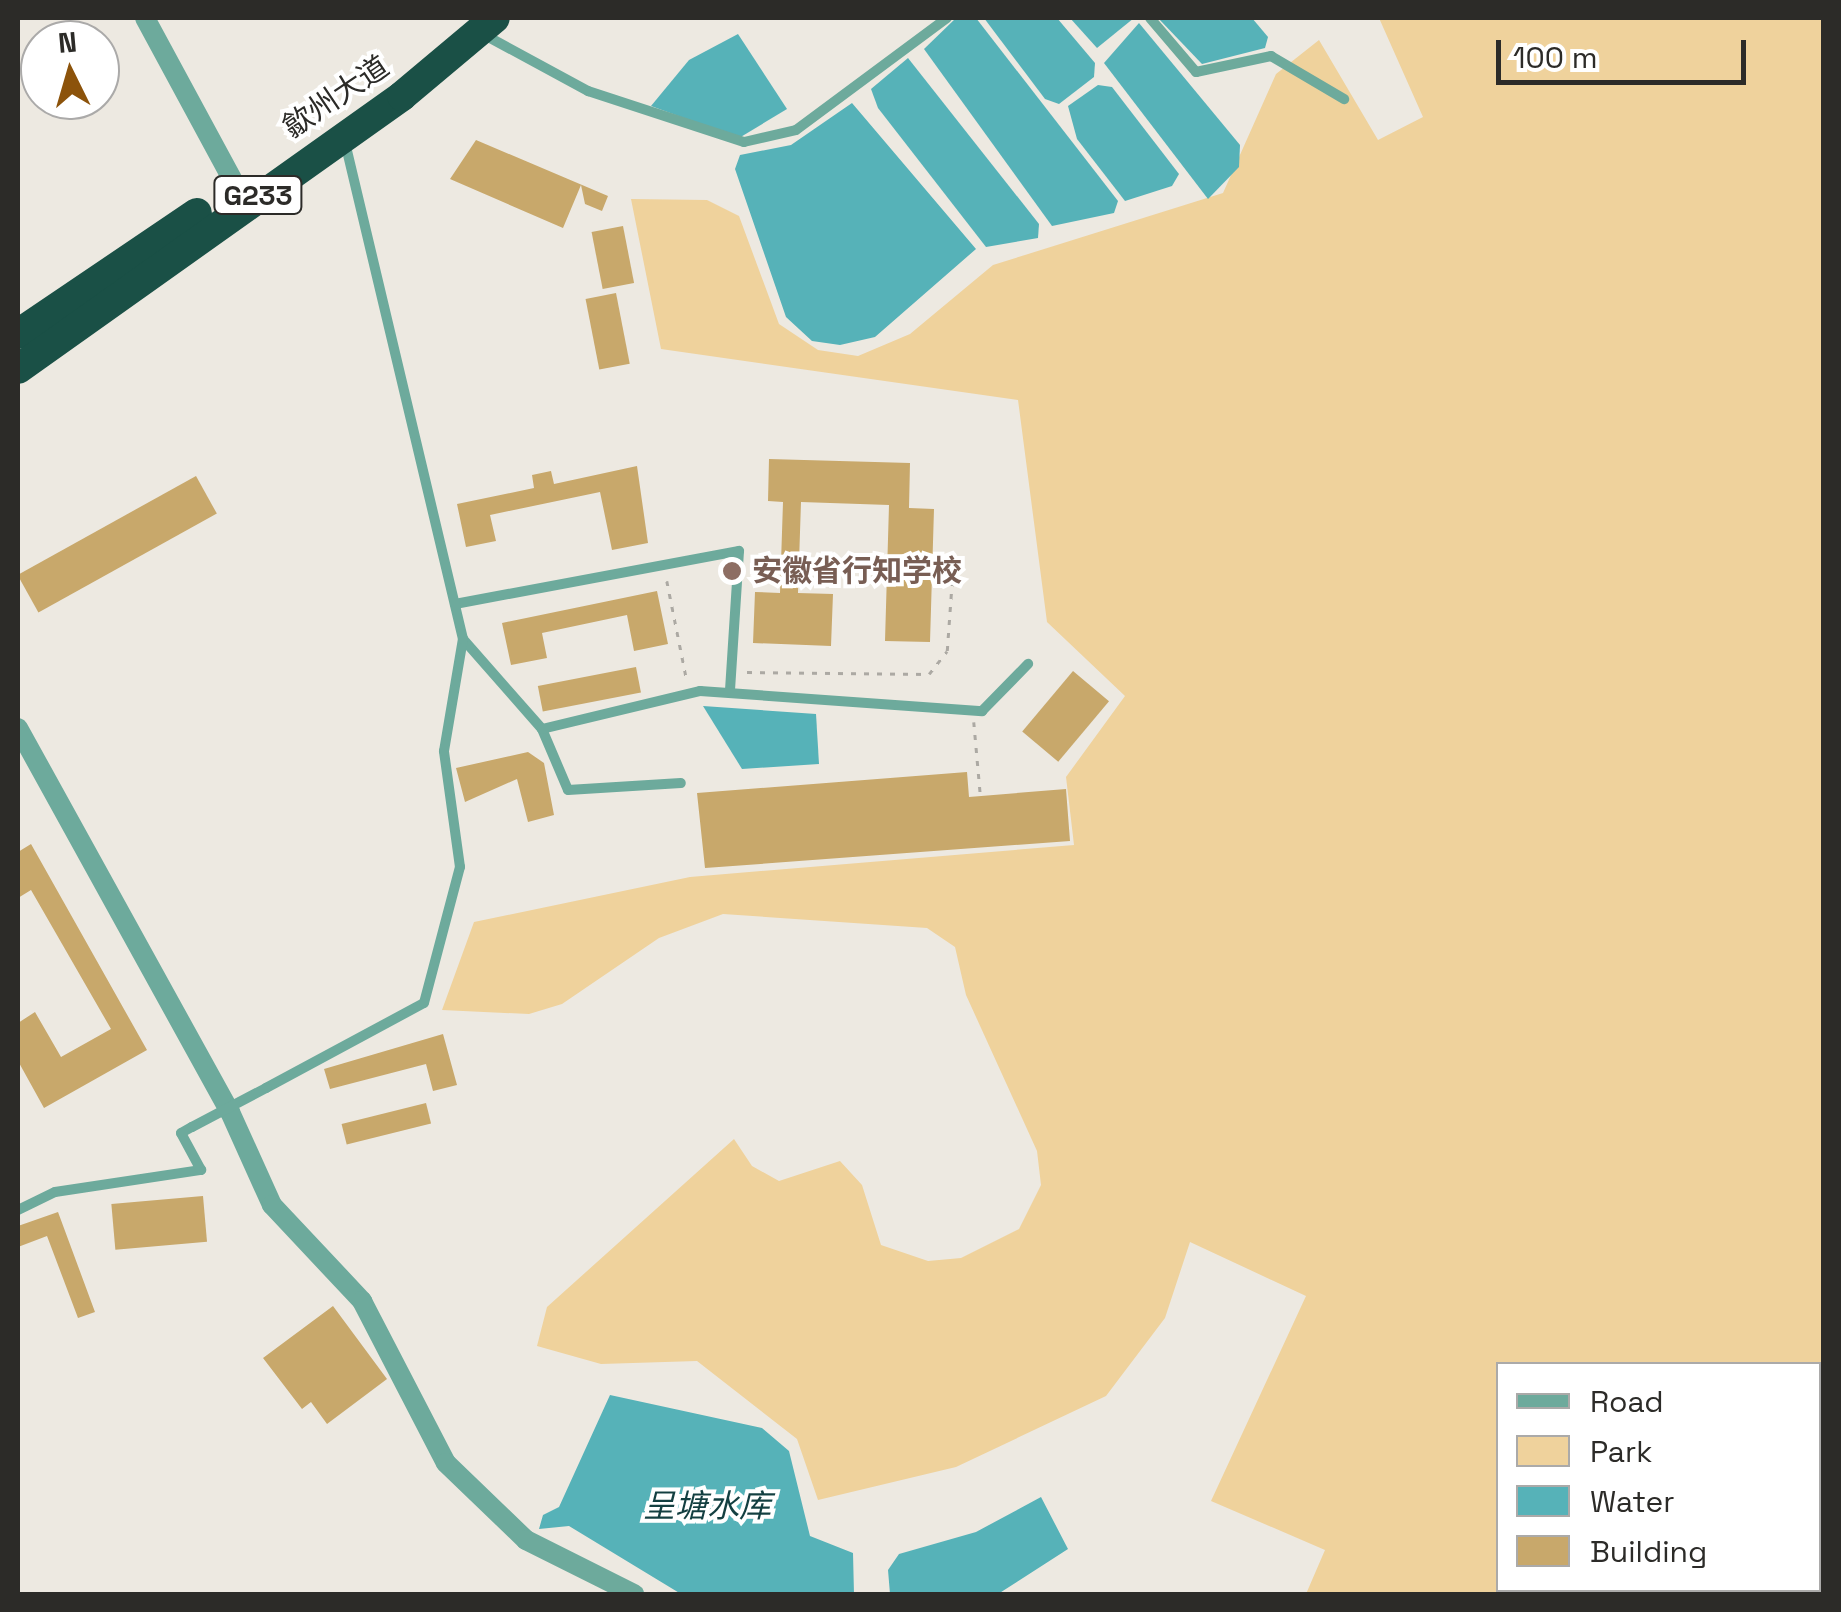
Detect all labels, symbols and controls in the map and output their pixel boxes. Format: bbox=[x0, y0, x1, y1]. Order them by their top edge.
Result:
north arrow bbox=[20, 20, 120, 120]
scale bar bbox=[1501, 20, 1751, 82]
text: N bbox=[57, 23, 78, 61]
text: 100 m bbox=[1513, 38, 1598, 77]
street label: 歙州大道 bbox=[276, 49, 396, 145]
road number: G233 bbox=[213, 172, 303, 218]
place label: 安徽省行知学校 bbox=[752, 553, 962, 589]
marker: 安徽省行知学校 bbox=[721, 560, 743, 582]
legend bbox=[1496, 1362, 1821, 1592]
text: Road bbox=[1590, 1382, 1664, 1421]
text: Park bbox=[1590, 1432, 1652, 1471]
text: Water bbox=[1590, 1482, 1675, 1521]
water label: 呈塘水库 bbox=[643, 1487, 771, 1525]
text: Building bbox=[1590, 1532, 1707, 1571]

